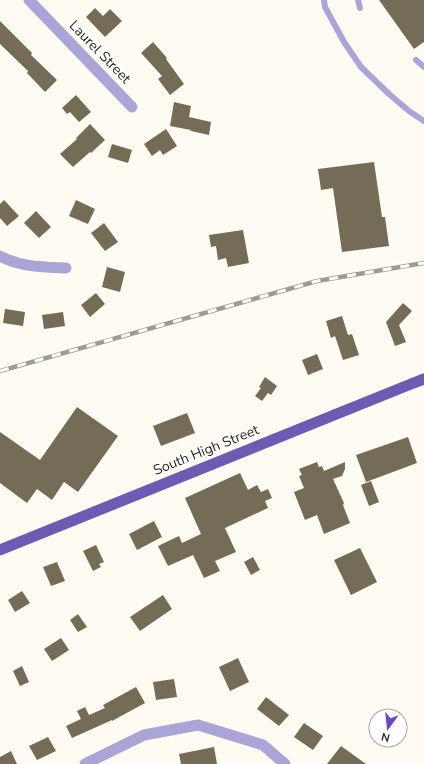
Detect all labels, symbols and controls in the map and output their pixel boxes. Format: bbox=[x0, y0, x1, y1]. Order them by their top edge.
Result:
street label: Laurel Street bbox=[65, 16, 135, 88]
street label: South High Street bbox=[150, 420, 262, 480]
north arrow bbox=[368, 708, 408, 748]
text: N bbox=[380, 729, 391, 745]

